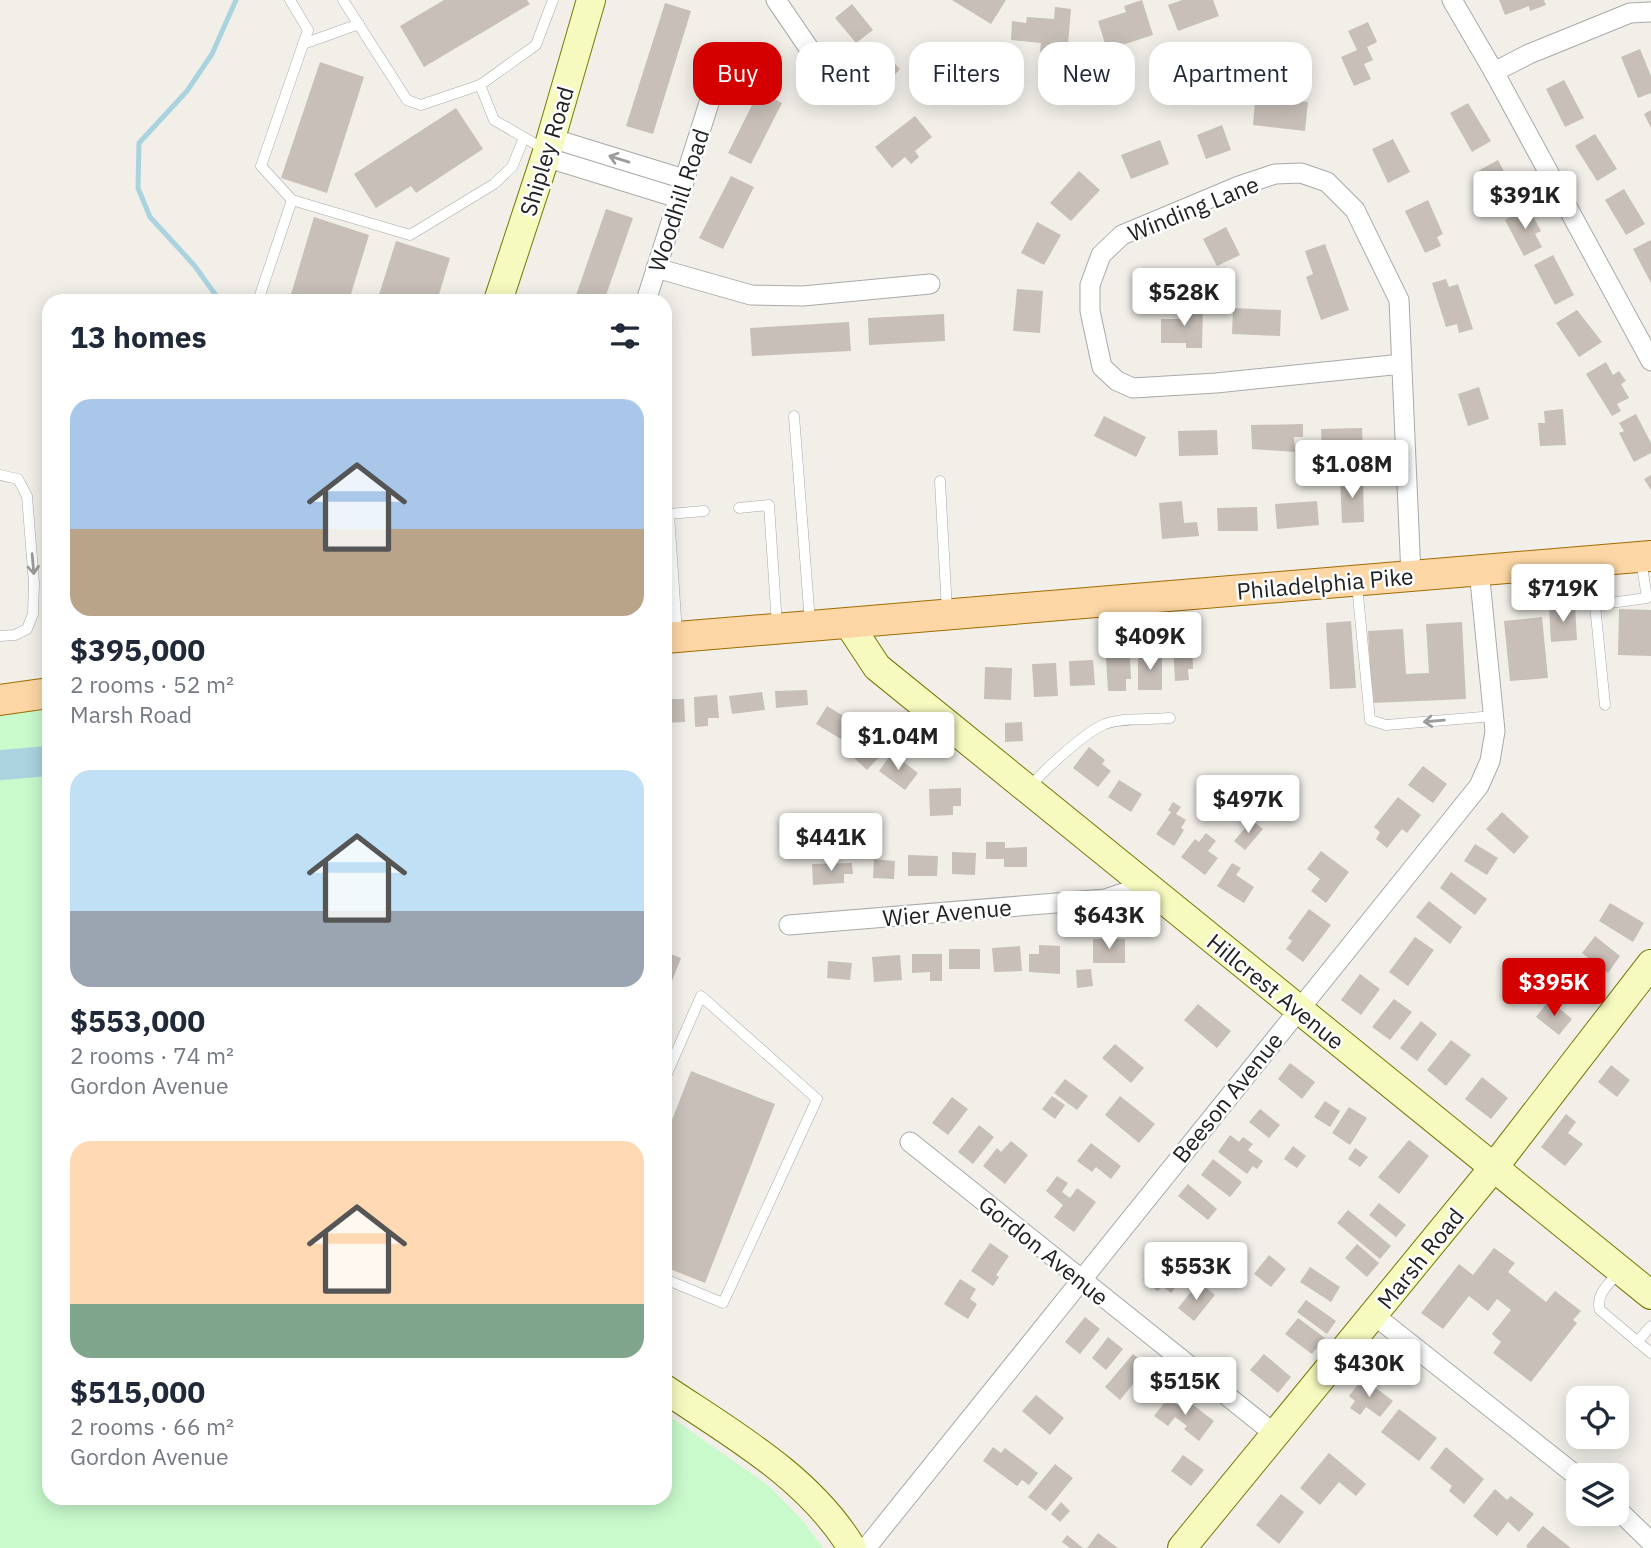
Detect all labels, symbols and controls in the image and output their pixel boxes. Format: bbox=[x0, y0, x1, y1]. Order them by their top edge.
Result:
chip: Buy bbox=[693, 42, 782, 105]
chip: Rent bbox=[796, 42, 895, 105]
chip: Filters bbox=[909, 42, 1024, 105]
chip: New bbox=[1038, 42, 1135, 105]
chip: Apartment bbox=[1149, 42, 1312, 105]
street label: Shipley Road bbox=[512, 83, 580, 219]
street label: Woodhill Road bbox=[641, 125, 715, 275]
one-way arrow bbox=[608, 151, 630, 164]
street label: Winding Lane bbox=[1123, 168, 1263, 248]
pin: $391K bbox=[1476, 172, 1574, 231]
text: $391K bbox=[1489, 179, 1561, 209]
pin: $528K bbox=[1135, 268, 1233, 328]
text: $528K bbox=[1148, 276, 1220, 306]
text: 13 homes bbox=[70, 317, 207, 356]
icon: filters bbox=[606, 317, 644, 355]
pin: $1.08M bbox=[1295, 440, 1409, 500]
icon: home bbox=[294, 444, 420, 570]
text: $1.08M bbox=[1311, 448, 1393, 478]
one-way arrow bbox=[27, 552, 40, 574]
street label: Philadelphia Pike bbox=[1235, 560, 1415, 606]
pin: $719K bbox=[1514, 564, 1612, 624]
text: $719K bbox=[1527, 572, 1599, 602]
pin: $409K bbox=[1101, 612, 1199, 672]
text: $409K bbox=[1114, 620, 1186, 650]
text: $395,000 bbox=[70, 630, 205, 669]
text: 2 rooms · 52 m² bbox=[70, 669, 234, 699]
text: Marsh Road bbox=[70, 699, 192, 729]
pin: $1.04M bbox=[841, 712, 955, 772]
one-way arrow bbox=[1423, 715, 1446, 728]
text: $1.04M bbox=[857, 720, 939, 750]
pin: $497K bbox=[1199, 776, 1297, 835]
text: $497K bbox=[1212, 783, 1284, 813]
pin: $441K bbox=[782, 814, 880, 873]
icon: home bbox=[294, 815, 420, 941]
text: $441K bbox=[795, 821, 867, 851]
street label: Wier Avenue bbox=[881, 891, 1013, 933]
pin: $643K bbox=[1060, 892, 1158, 951]
text: $643K bbox=[1073, 899, 1145, 929]
street label: Hillcrest Avenue bbox=[1201, 926, 1351, 1056]
pin: $395K bbox=[1505, 958, 1603, 1018]
text: $395K bbox=[1518, 966, 1590, 996]
text: $553,000 bbox=[70, 1001, 205, 1040]
street label: Beeson Avenue bbox=[1165, 1026, 1289, 1168]
text: 2 rooms · 74 m² bbox=[70, 1040, 234, 1070]
text: Gordon Avenue bbox=[70, 1070, 229, 1100]
icon: home bbox=[294, 1186, 420, 1312]
street label: Gordon Avenue bbox=[973, 1188, 1115, 1312]
street label: Marsh Road bbox=[1370, 1201, 1470, 1315]
pin: $553K bbox=[1147, 1242, 1245, 1302]
text: $553K bbox=[1160, 1250, 1232, 1280]
pin: $430K bbox=[1320, 1340, 1418, 1399]
text: $430K bbox=[1333, 1347, 1405, 1377]
pin: $515K bbox=[1136, 1358, 1234, 1417]
text: $515K bbox=[1149, 1365, 1221, 1395]
text: $515,000 bbox=[70, 1372, 205, 1411]
map controls bbox=[1566, 1386, 1629, 1526]
button: locate bbox=[1566, 1386, 1629, 1449]
text: 2 rooms · 66 m² bbox=[70, 1411, 234, 1441]
text: Gordon Avenue bbox=[70, 1441, 229, 1471]
button: layers bbox=[1566, 1463, 1629, 1526]

